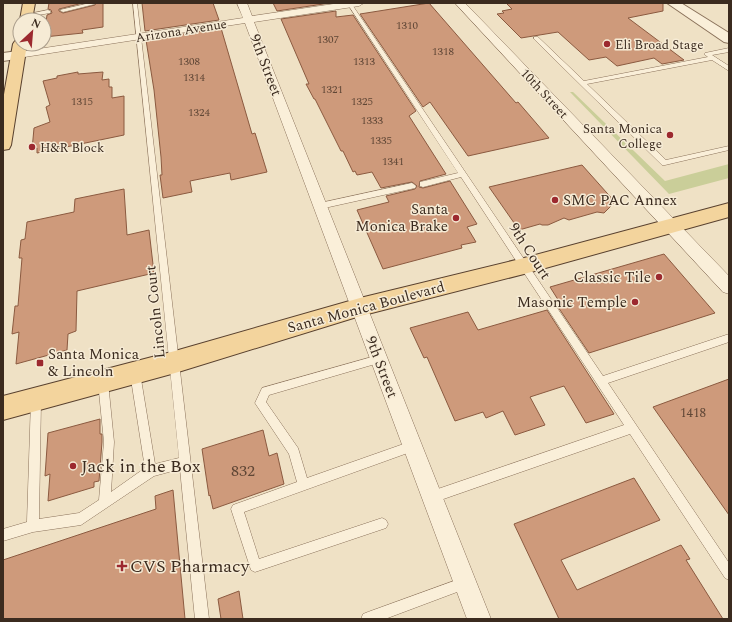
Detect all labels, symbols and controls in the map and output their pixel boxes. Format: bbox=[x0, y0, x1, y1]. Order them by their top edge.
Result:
north arrow bbox=[12, 12, 52, 52]
text: N bbox=[28, 14, 44, 33]
street label: Arizona Avenue bbox=[134, 14, 228, 48]
house number: 1310 bbox=[396, 17, 418, 34]
street label: 9th Street bbox=[243, 31, 288, 99]
house number: 1307 bbox=[317, 31, 339, 48]
place label: Eli Broad Stage bbox=[615, 35, 703, 55]
marker: Eli Broad Stage bbox=[602, 39, 612, 49]
house number: 1318 bbox=[432, 43, 454, 60]
house number: 1308 bbox=[178, 53, 200, 70]
house number: 1313 bbox=[353, 53, 375, 70]
street label: 10th Street bbox=[516, 64, 573, 124]
house number: 1314 bbox=[183, 69, 205, 86]
house number: 1321 bbox=[321, 81, 343, 98]
house number: 1315 bbox=[71, 93, 93, 110]
house number: 1325 bbox=[351, 93, 373, 110]
house number: 1324 bbox=[188, 104, 210, 121]
house number: 1333 bbox=[361, 112, 383, 129]
place label: Santa Monica College bbox=[583, 119, 663, 154]
marker: Santa Monica College bbox=[665, 130, 675, 140]
house number: 1335 bbox=[370, 132, 392, 149]
place label: H&R Block bbox=[40, 138, 104, 158]
marker: H&R Block bbox=[27, 142, 37, 152]
house number: 1341 bbox=[382, 153, 404, 170]
place label: SMC PAC Annex bbox=[563, 189, 678, 212]
marker: SMC PAC Annex bbox=[550, 195, 560, 205]
place label: Santa Monica Brake bbox=[355, 198, 449, 238]
marker: Santa Monica Brake bbox=[451, 213, 461, 223]
street label: 9th Court bbox=[503, 218, 557, 284]
street label: Lincoln Court bbox=[139, 264, 172, 360]
place label: Classic Tile bbox=[573, 266, 651, 289]
marker: Classic Tile bbox=[654, 272, 664, 282]
street label: Santa Monica Boulevard bbox=[285, 275, 447, 340]
place label: Masonic Temple bbox=[517, 291, 627, 314]
marker: Masonic Temple bbox=[630, 297, 640, 307]
street label: 9th Street bbox=[359, 333, 404, 401]
place label: Santa Monica & Lincoln bbox=[48, 343, 140, 383]
marker: Santa Monica & Lincoln bbox=[35, 358, 45, 368]
house number: 1418 bbox=[680, 403, 706, 423]
place label: Jack in the Box bbox=[81, 453, 201, 480]
house number: 832 bbox=[231, 459, 255, 483]
marker: Jack in the Box bbox=[68, 461, 78, 471]
place label: CVS Pharmacy bbox=[130, 553, 251, 580]
marker: CVS Pharmacy bbox=[117, 561, 127, 571]

